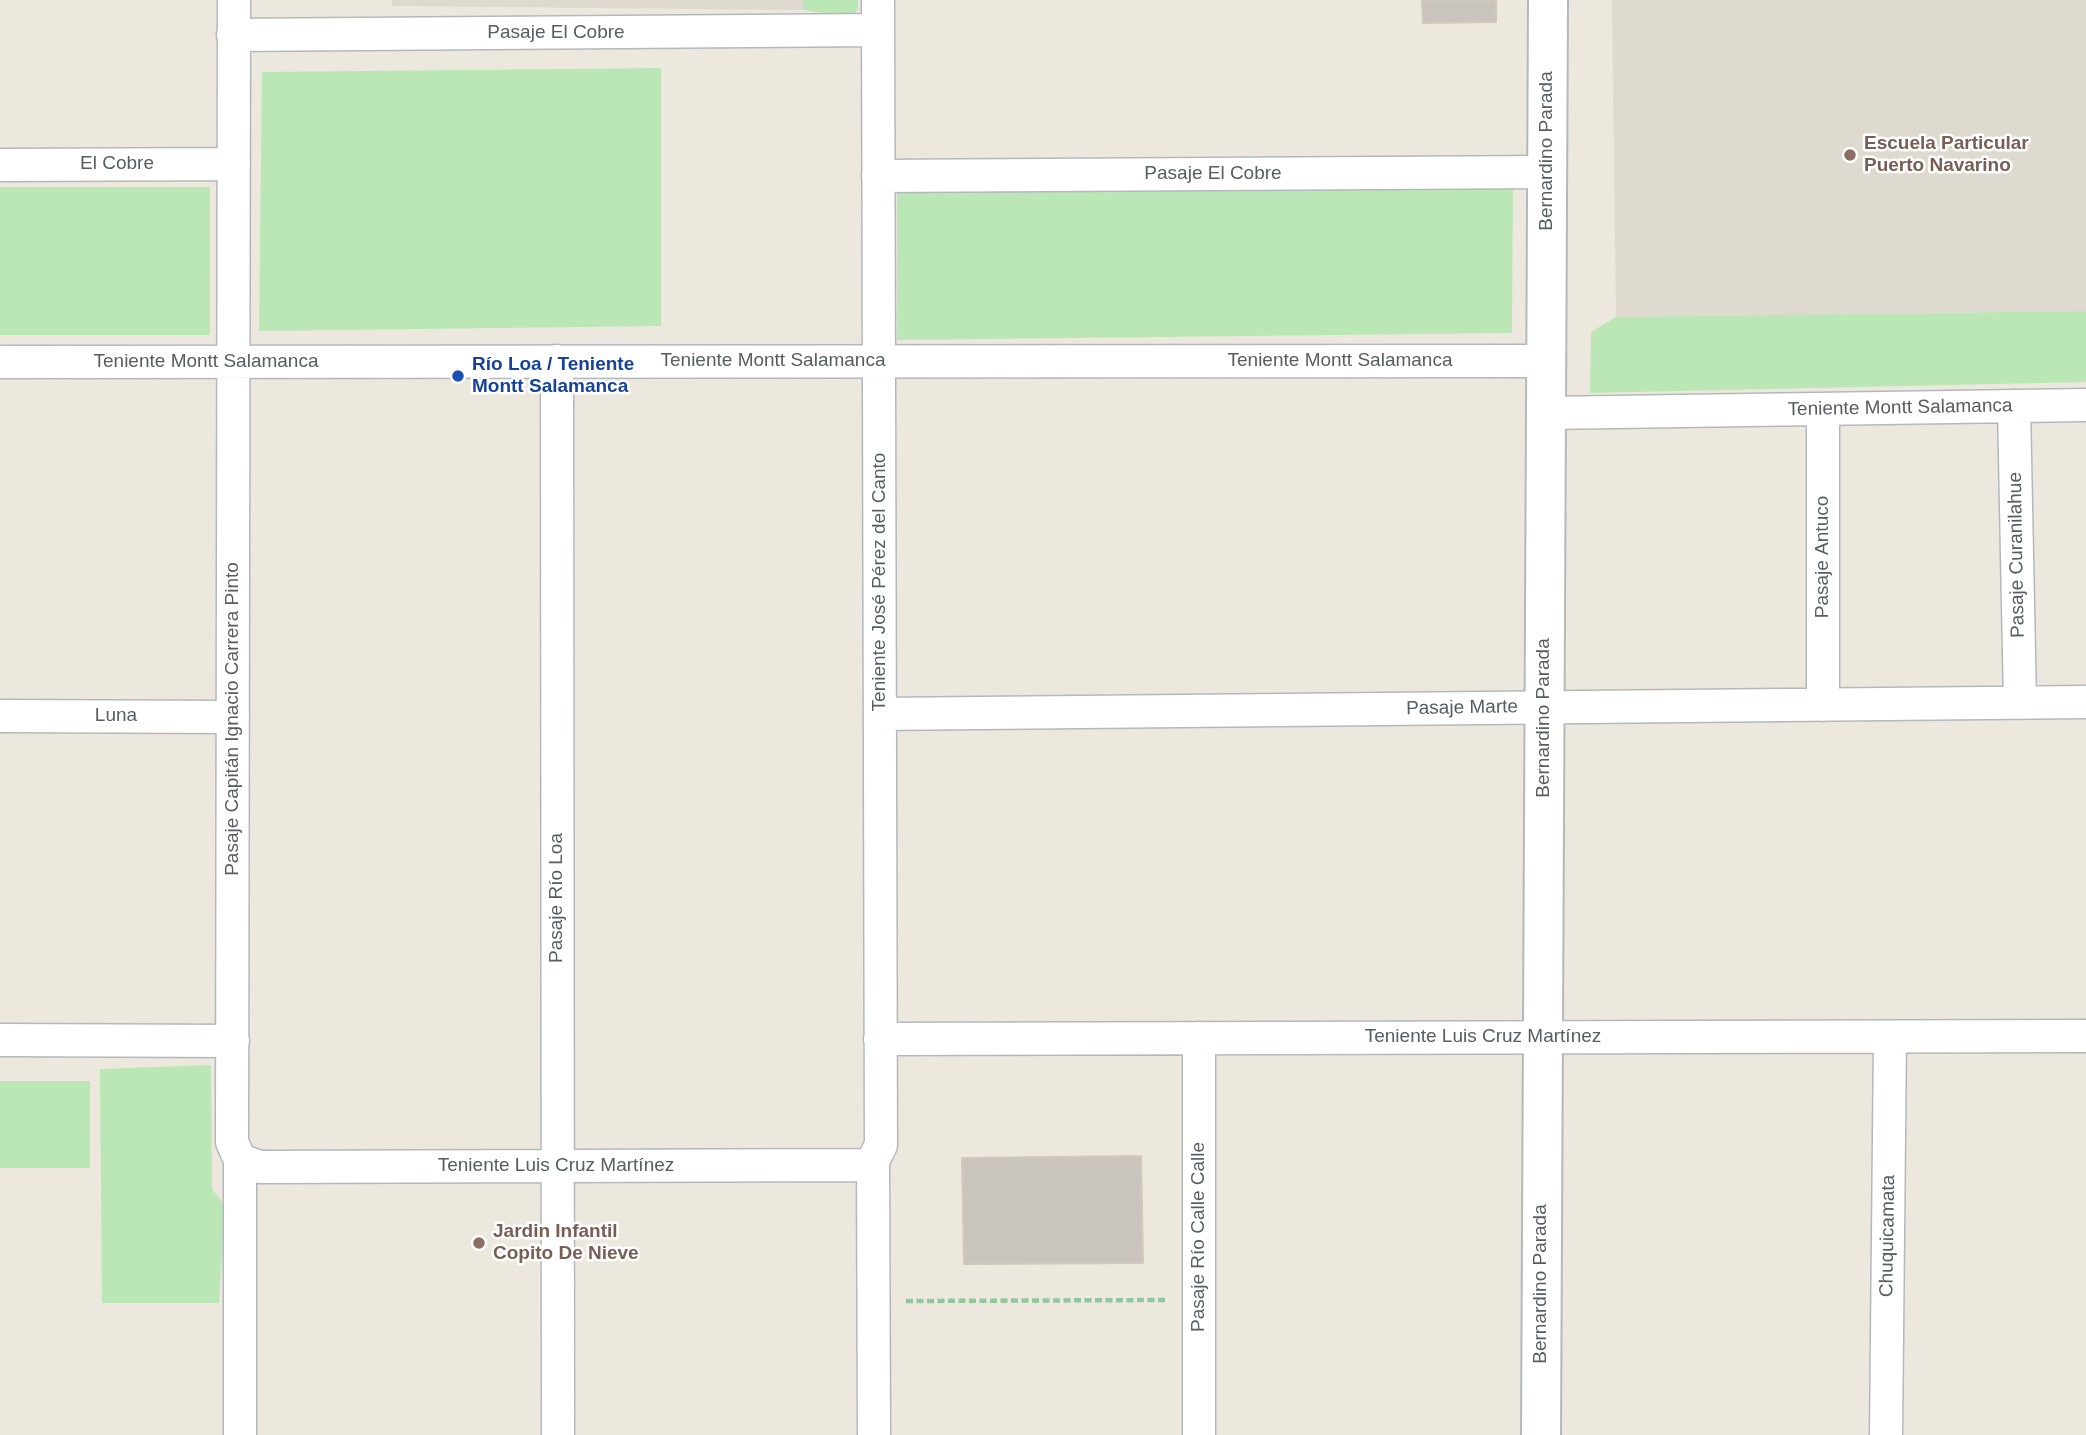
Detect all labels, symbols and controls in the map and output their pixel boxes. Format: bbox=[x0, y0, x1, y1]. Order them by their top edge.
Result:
street label: Pasaje El Cobre bbox=[487, 22, 625, 44]
street label: Bernardino Parada bbox=[1536, 71, 1558, 231]
place label: Escuela Particular Puerto Navarino bbox=[1864, 133, 2029, 177]
marker: Escuela Particular Puerto Navarino bbox=[1842, 147, 1858, 163]
street label: El Cobre bbox=[80, 153, 154, 175]
street label: Pasaje El Cobre bbox=[1144, 163, 1282, 185]
street label: Teniente Montt Salamanca bbox=[661, 350, 885, 372]
street label: Teniente Montt Salamanca bbox=[1228, 350, 1452, 372]
street label: Teniente Montt Salamanca bbox=[94, 351, 318, 373]
place label: Río Loa / Teniente Montt Salamanca bbox=[472, 354, 634, 398]
marker: Río Loa / Teniente Montt Salamanca bbox=[450, 368, 466, 384]
street label: Teniente Montt Salamanca bbox=[1787, 395, 2013, 421]
street label: Teniente José Pérez del Canto bbox=[869, 453, 891, 711]
street label: Pasaje Curanilahue bbox=[2004, 472, 2030, 638]
street label: Pasaje Antuco bbox=[1812, 496, 1834, 618]
street label: Pasaje Capitán Ignacio Carrera Pinto bbox=[222, 562, 244, 876]
street label: Bernardino Parada bbox=[1533, 638, 1555, 798]
street label: Pasaje Marte bbox=[1406, 696, 1518, 720]
street label: Luna bbox=[95, 705, 137, 727]
street label: Pasaje Río Loa bbox=[546, 833, 568, 963]
street label: Teniente Luis Cruz Martínez bbox=[1365, 1026, 1601, 1048]
street label: Pasaje Río Calle Calle bbox=[1188, 1142, 1210, 1332]
street label: Teniente Luis Cruz Martínez bbox=[438, 1155, 674, 1177]
street label: Chuquicamata bbox=[1876, 1175, 1900, 1297]
street label: Bernardino Parada bbox=[1530, 1204, 1552, 1364]
place label: Jardin Infantil Copito De Nieve bbox=[493, 1221, 639, 1265]
marker: Jardin Infantil Copito De Nieve bbox=[471, 1235, 487, 1251]

